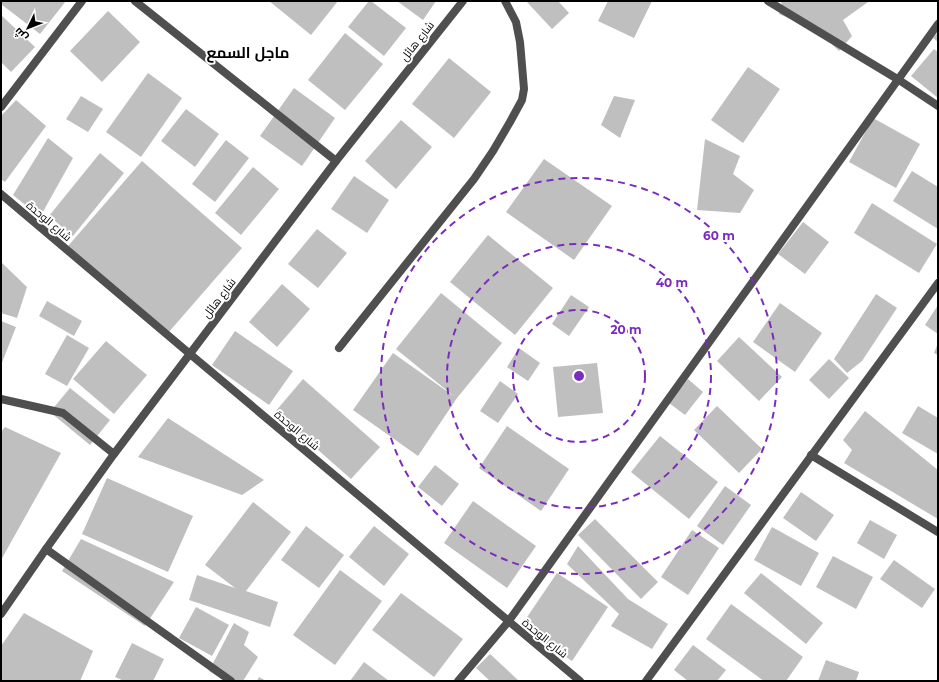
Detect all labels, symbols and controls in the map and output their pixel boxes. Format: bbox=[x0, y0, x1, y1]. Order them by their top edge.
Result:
north arrow bbox=[8, 8, 48, 48]
street label: شارع هائل bbox=[397, 18, 438, 64]
text: ش bbox=[11, 25, 31, 45]
district label: ماجل السمع bbox=[207, 43, 289, 63]
street label: شارع الوحدة bbox=[23, 198, 75, 245]
text: 60 m bbox=[703, 228, 735, 243]
street label: شارع هائل bbox=[199, 275, 239, 322]
text: 40 m bbox=[656, 275, 688, 290]
text: 20 m bbox=[610, 322, 642, 337]
centre of rings bbox=[572, 369, 586, 383]
street label: شارع الوحدة bbox=[271, 407, 323, 454]
street label: شارع الوحدة bbox=[519, 615, 571, 662]

